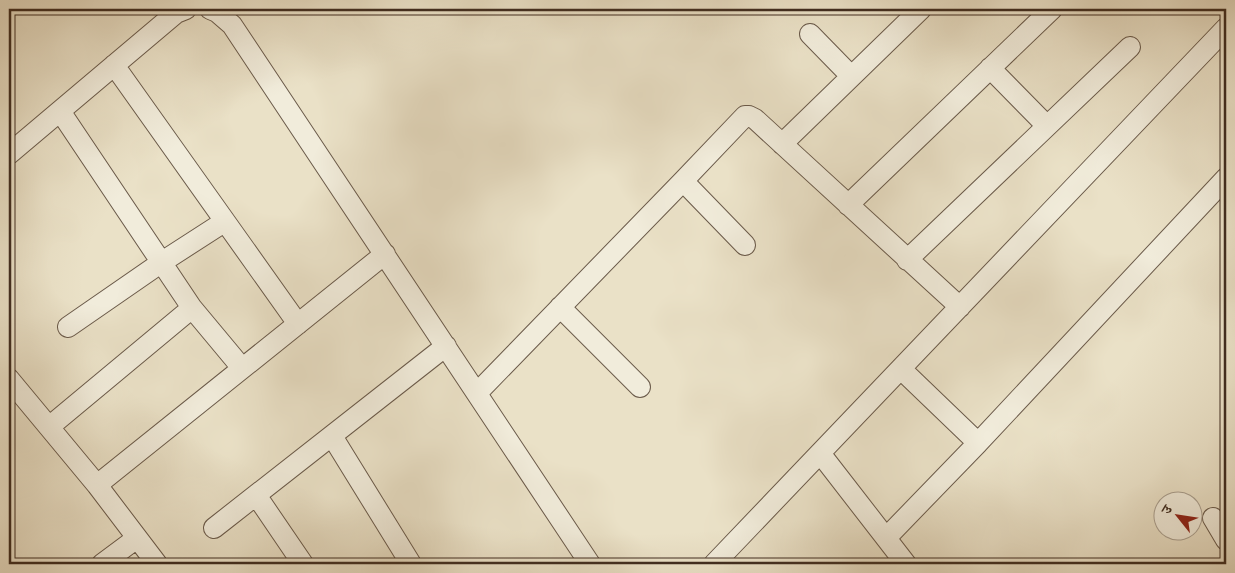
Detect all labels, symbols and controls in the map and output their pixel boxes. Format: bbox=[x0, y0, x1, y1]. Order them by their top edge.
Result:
north arrow bbox=[1152, 490, 1202, 540]
text: उ bbox=[1157, 501, 1178, 518]

